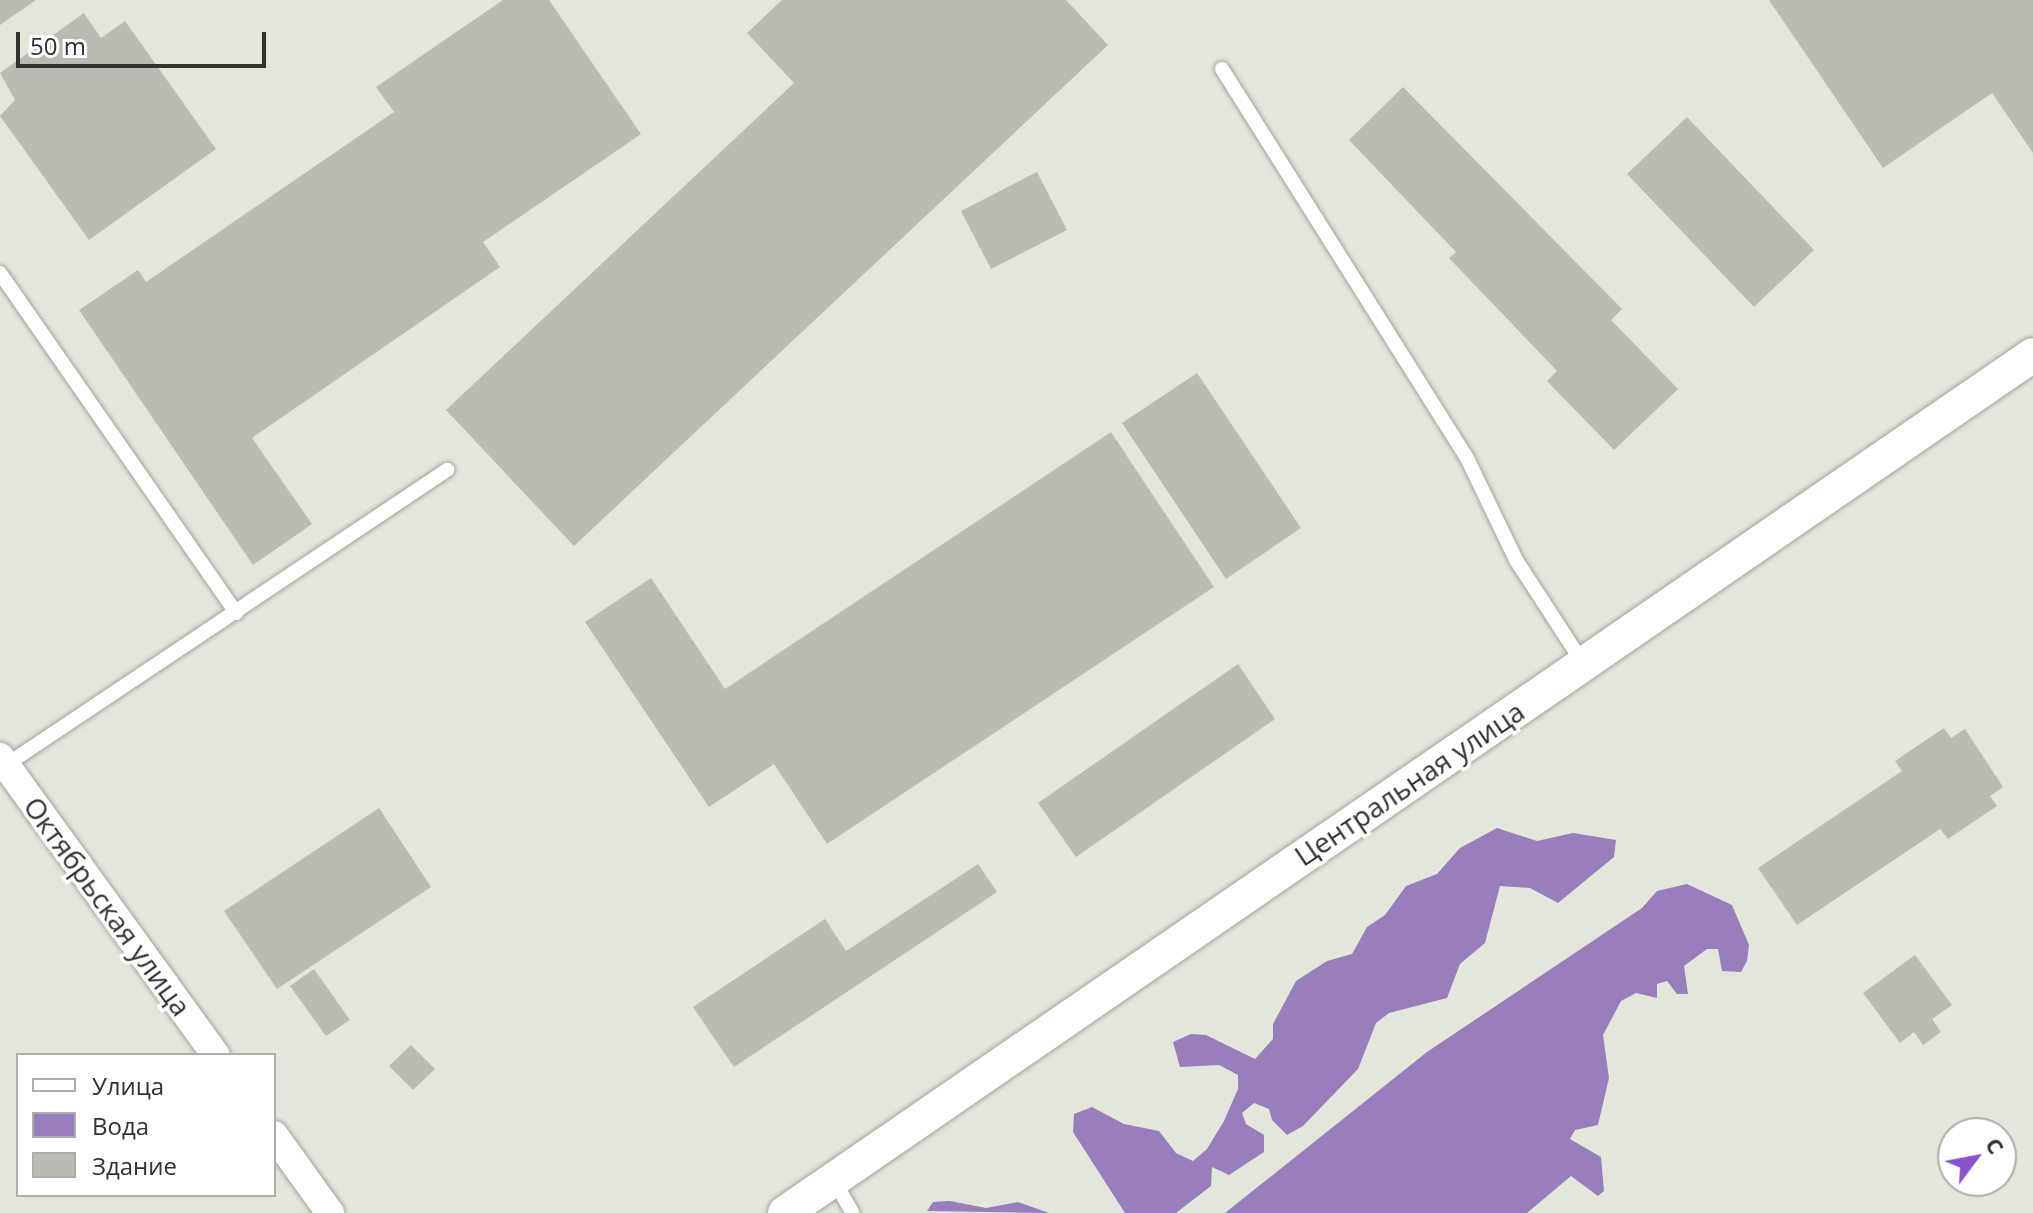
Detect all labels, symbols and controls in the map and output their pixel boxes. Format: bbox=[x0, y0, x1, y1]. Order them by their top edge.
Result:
scale bar bbox=[20, 16, 270, 66]
text: 50 m bbox=[30, 29, 86, 62]
street label: Центральная улица bbox=[1288, 694, 1530, 872]
street label: Октябрьская улица bbox=[17, 790, 199, 1022]
legend bbox=[16, 1053, 276, 1197]
text: Улица bbox=[92, 1069, 164, 1102]
text: Вода bbox=[92, 1109, 149, 1142]
north arrow bbox=[1937, 1117, 2017, 1197]
text: С bbox=[1979, 1131, 2012, 1159]
text: Здание bbox=[92, 1149, 177, 1182]

